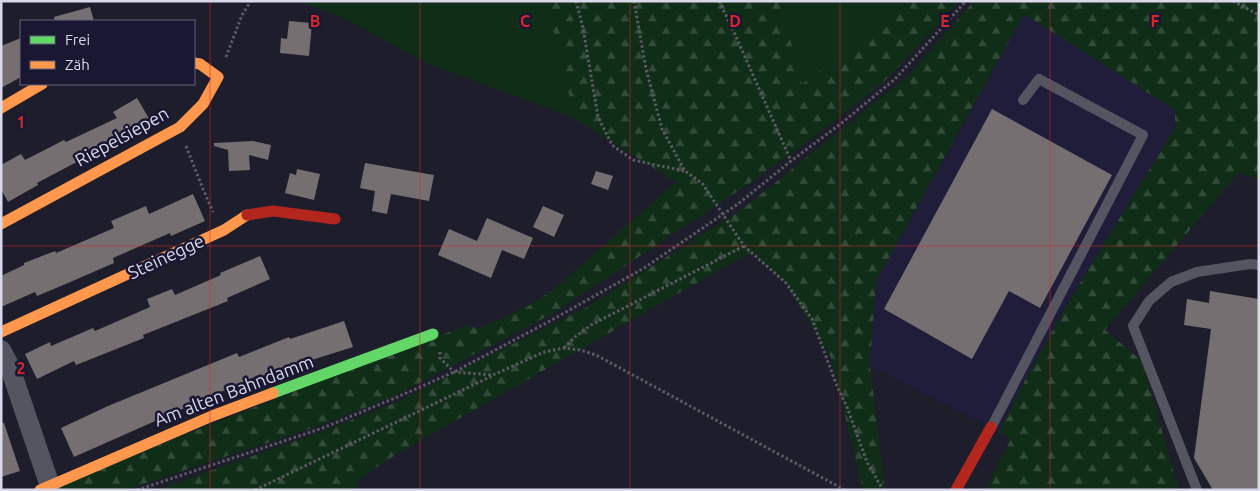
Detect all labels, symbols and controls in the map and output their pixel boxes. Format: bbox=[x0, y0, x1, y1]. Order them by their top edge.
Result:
text: B bbox=[310, 12, 320, 30]
text: C bbox=[520, 12, 530, 30]
text: D bbox=[729, 12, 741, 30]
text: E bbox=[940, 12, 950, 30]
text: F bbox=[1151, 12, 1160, 30]
legend bbox=[20, 20, 195, 85]
text: Frei bbox=[65, 31, 90, 48]
text: Zäh bbox=[65, 56, 90, 73]
street label: Riepelsiepen bbox=[71, 102, 172, 170]
text: 1 bbox=[16, 113, 26, 131]
street label: Steinegge bbox=[124, 230, 207, 282]
street label: Am alten Bahndamm bbox=[151, 350, 316, 430]
text: 2 bbox=[16, 359, 26, 377]

